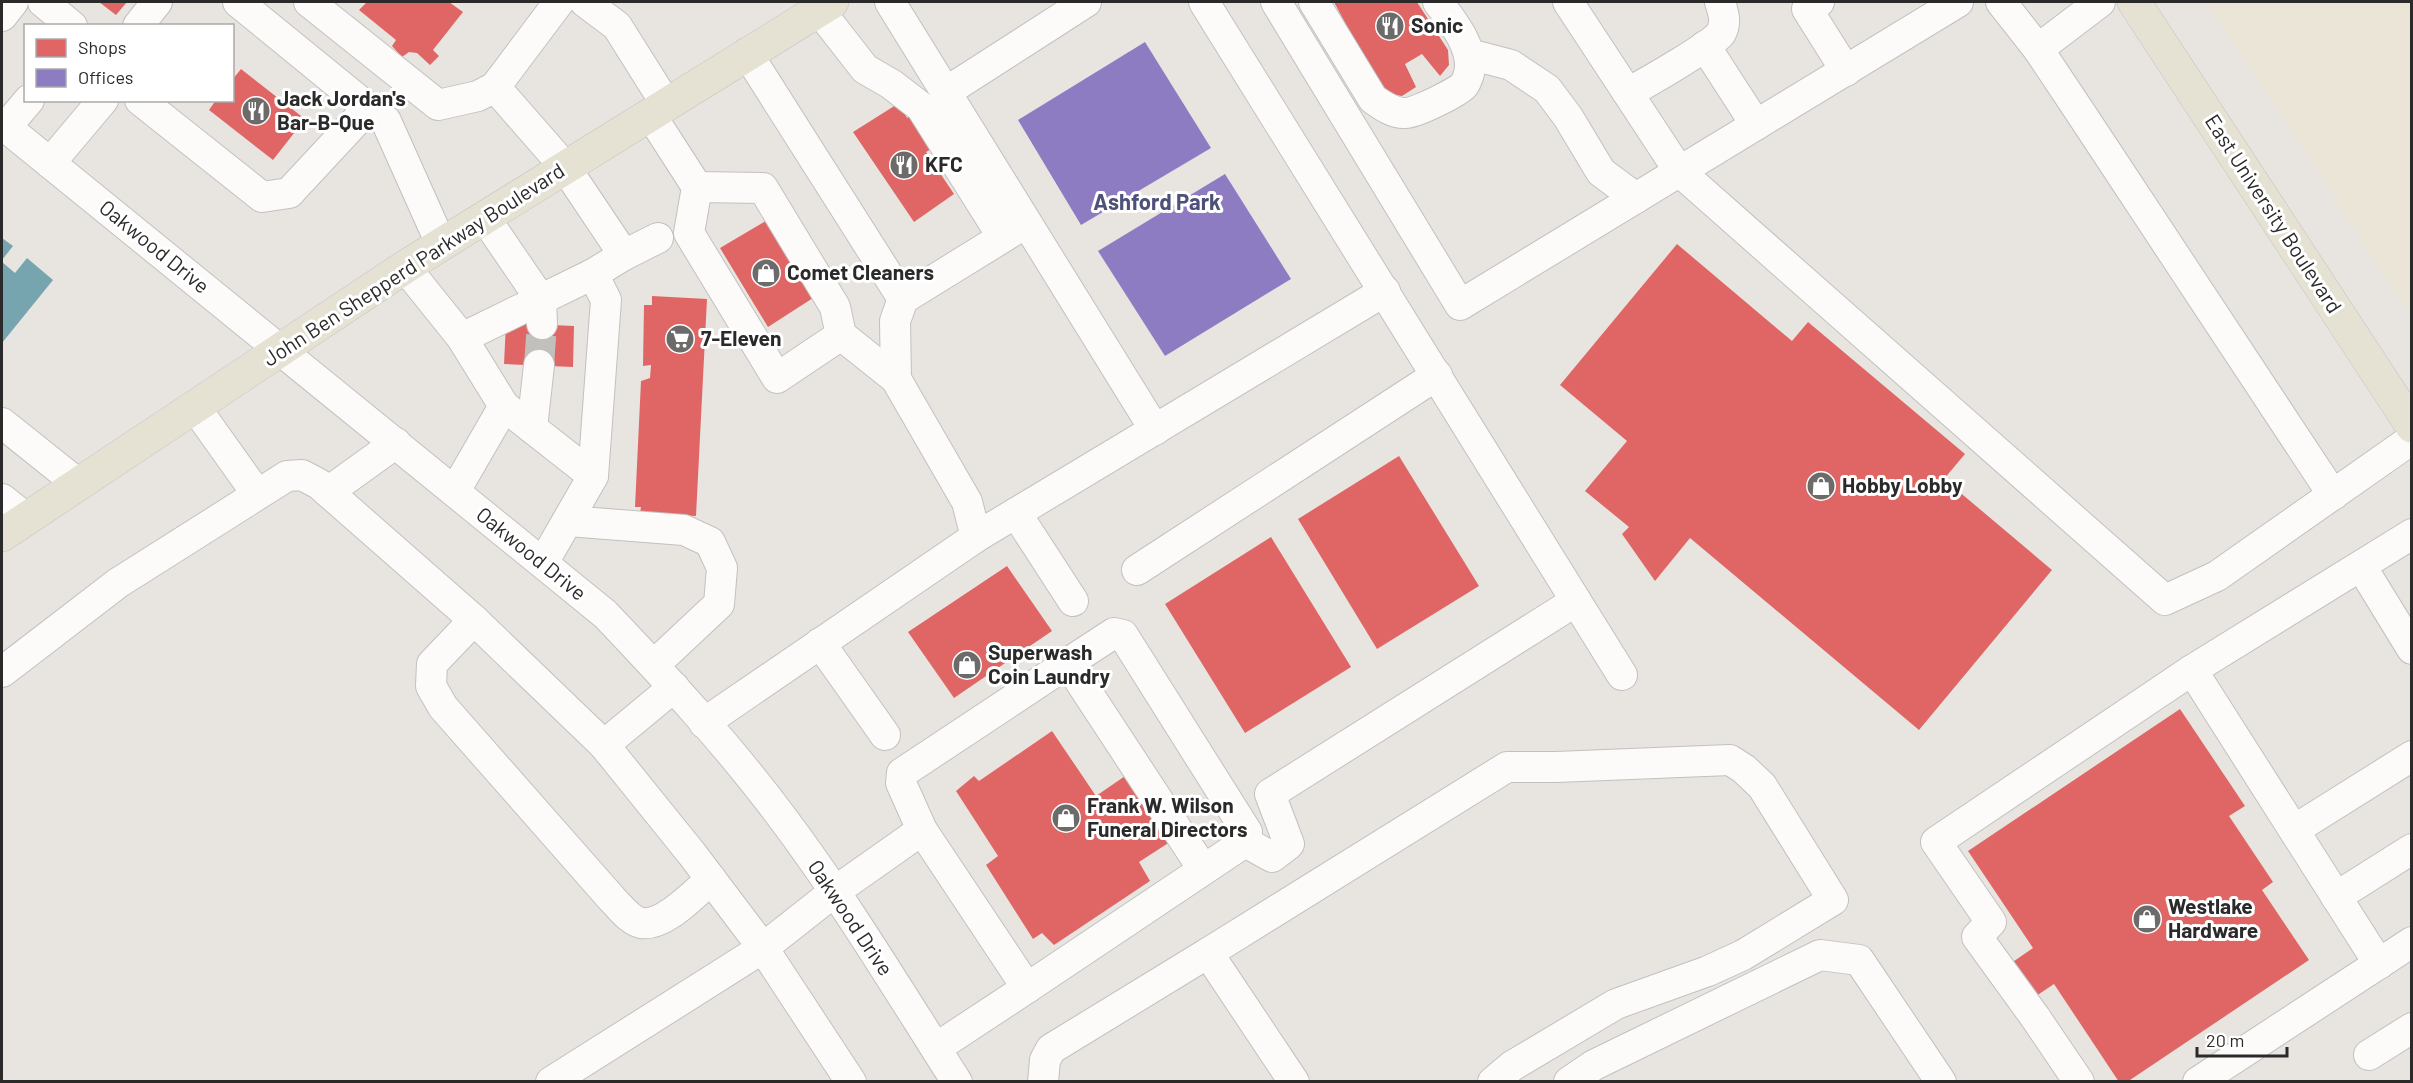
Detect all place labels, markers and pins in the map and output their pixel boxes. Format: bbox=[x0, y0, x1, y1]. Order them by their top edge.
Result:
restaurant icon: Sonic bbox=[1374, 10, 1406, 42]
place label: Sonic bbox=[1411, 12, 1463, 37]
place label: Jack Jordan's Bar-B-Que bbox=[277, 85, 406, 134]
restaurant icon: Jack Jordan's Bar-B-Que bbox=[240, 95, 272, 127]
restaurant icon: KFC bbox=[888, 149, 920, 181]
place label: KFC bbox=[925, 151, 963, 176]
shop icon: Comet Cleaners bbox=[750, 257, 782, 289]
place label: Comet Cleaners bbox=[787, 259, 934, 284]
supermarket icon: 7-Eleven bbox=[664, 323, 696, 355]
place label: 7-Eleven bbox=[701, 325, 781, 350]
shop icon: Hobby Lobby bbox=[1805, 470, 1837, 502]
place label: Hobby Lobby bbox=[1842, 472, 1963, 497]
place label: Superwash Coin Laundry bbox=[988, 639, 1111, 688]
shop icon: Superwash Coin Laundry bbox=[951, 649, 983, 681]
place label: Frank W. Wilson Funeral Directors bbox=[1087, 792, 1247, 841]
shop icon: Frank W. Wilson Funeral Directors bbox=[1050, 802, 1082, 834]
place label: Westlake Hardware bbox=[2168, 893, 2258, 942]
shop icon: Westlake Hardware bbox=[2131, 903, 2163, 935]

